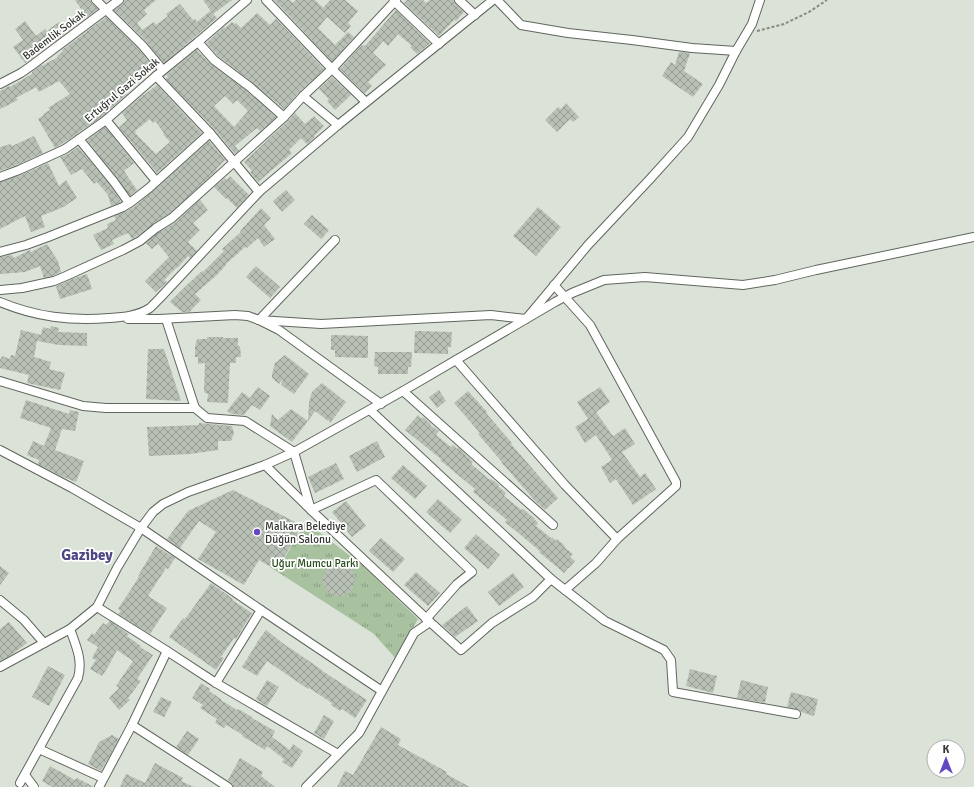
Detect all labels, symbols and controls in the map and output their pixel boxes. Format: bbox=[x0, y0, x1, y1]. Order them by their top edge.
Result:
street label: Bademlik Sokak bbox=[20, 7, 88, 63]
street label: Ertuğrul Gazi Sokak bbox=[82, 55, 162, 125]
place label: Malkara Belediye Düğün Salonu bbox=[265, 520, 346, 546]
marker: Malkara Belediye Düğün Salonu bbox=[252, 527, 262, 537]
district label: Gazibey bbox=[61, 546, 113, 564]
park label: Uğur Mumcu Parkı bbox=[272, 557, 359, 570]
north arrow bbox=[926, 739, 966, 779]
text: K bbox=[943, 743, 950, 756]

